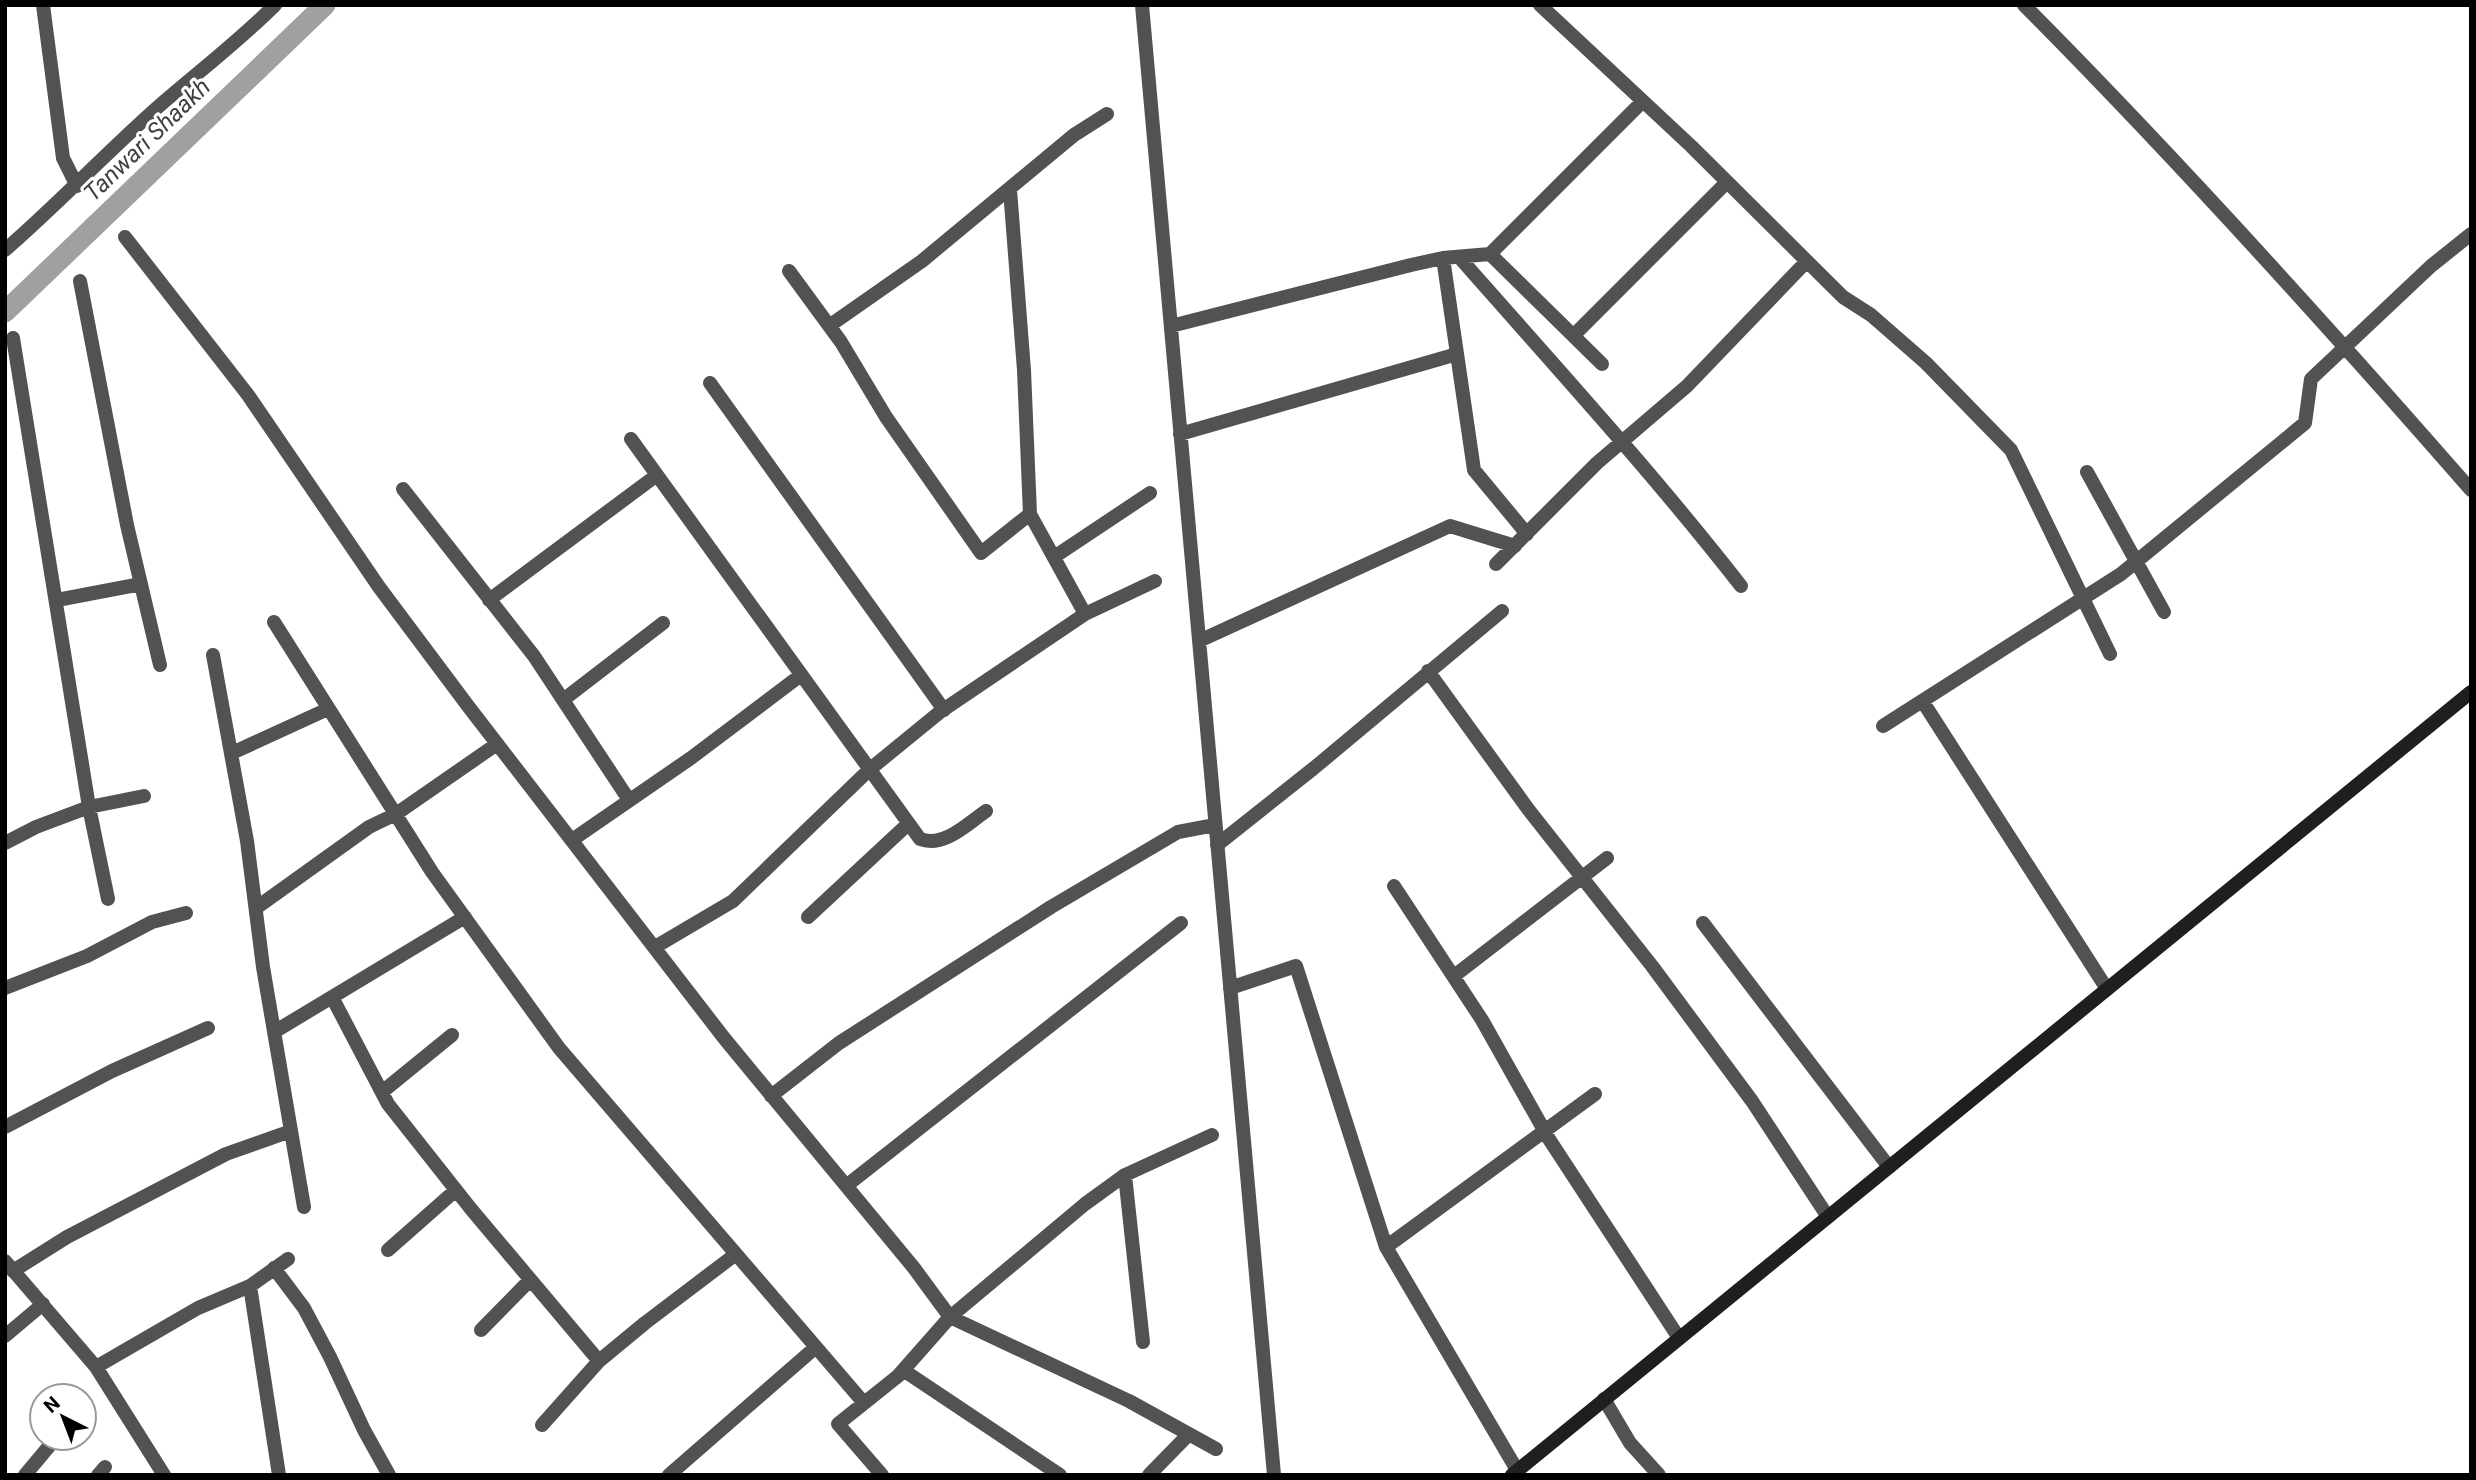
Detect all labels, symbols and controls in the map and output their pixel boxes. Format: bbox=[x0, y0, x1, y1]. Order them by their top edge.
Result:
water label: Tanwari Shaakh bbox=[78, 73, 216, 207]
north arrow bbox=[28, 1382, 98, 1452]
text: N bbox=[39, 1392, 65, 1418]

